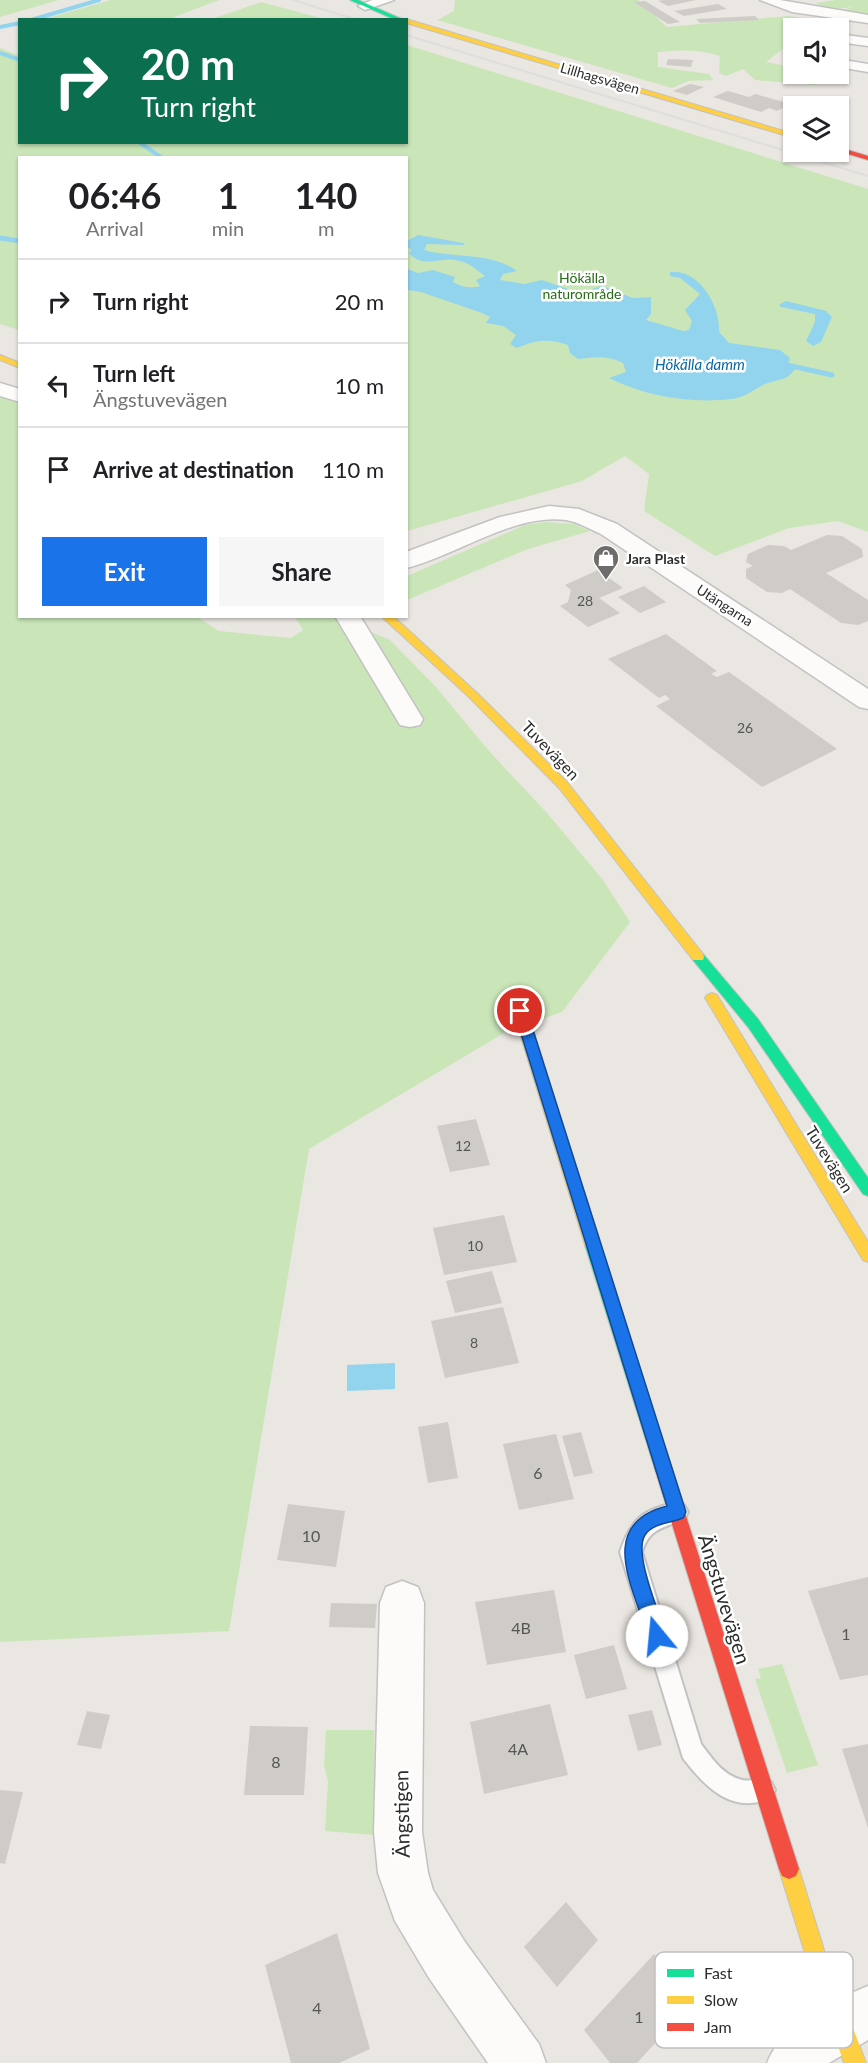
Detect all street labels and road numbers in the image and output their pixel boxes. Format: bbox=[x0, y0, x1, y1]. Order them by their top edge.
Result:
street label: Lillhagsvägen bbox=[558, 59, 642, 97]
street label: Utängarna bbox=[694, 580, 757, 630]
street label: Tuvevägen bbox=[518, 717, 584, 783]
street label: Tuvevägen bbox=[802, 1122, 858, 1196]
street label: Ängstuvevägen bbox=[694, 1531, 756, 1667]
street label: Ängstigen bbox=[388, 1770, 414, 1858]

